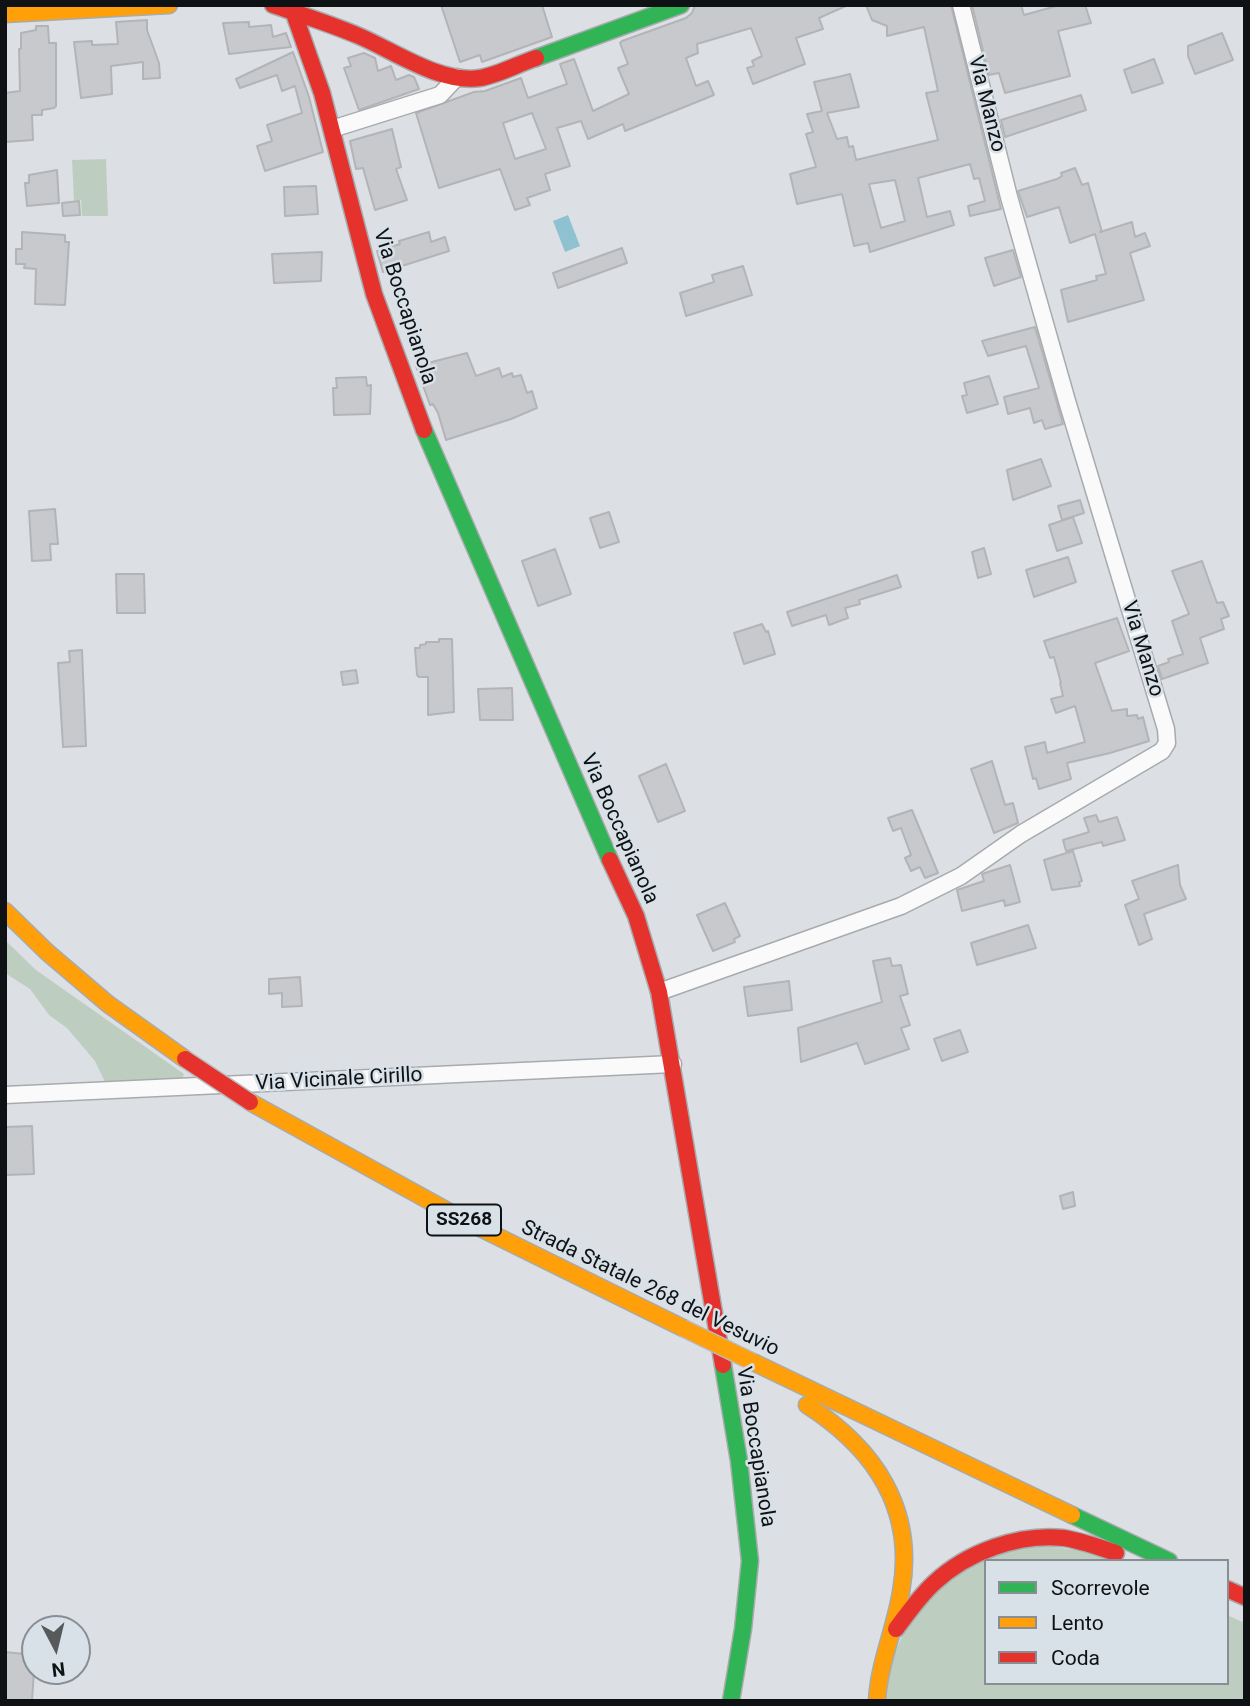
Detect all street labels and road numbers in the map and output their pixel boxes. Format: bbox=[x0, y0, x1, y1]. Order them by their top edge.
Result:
street label: Via Manzo bbox=[962, 53, 1010, 155]
street label: Via Boccapianola bbox=[367, 226, 441, 388]
street label: Via Manzo bbox=[1116, 598, 1168, 700]
street label: Via Boccapianola bbox=[575, 750, 663, 908]
street label: Via Vicinale Cirillo bbox=[255, 1063, 423, 1097]
road number: SS268 bbox=[427, 1204, 501, 1236]
street label: Strada Statale 268 del Vesuvio bbox=[517, 1215, 783, 1363]
street label: Via Boccapianola bbox=[730, 1365, 780, 1529]

